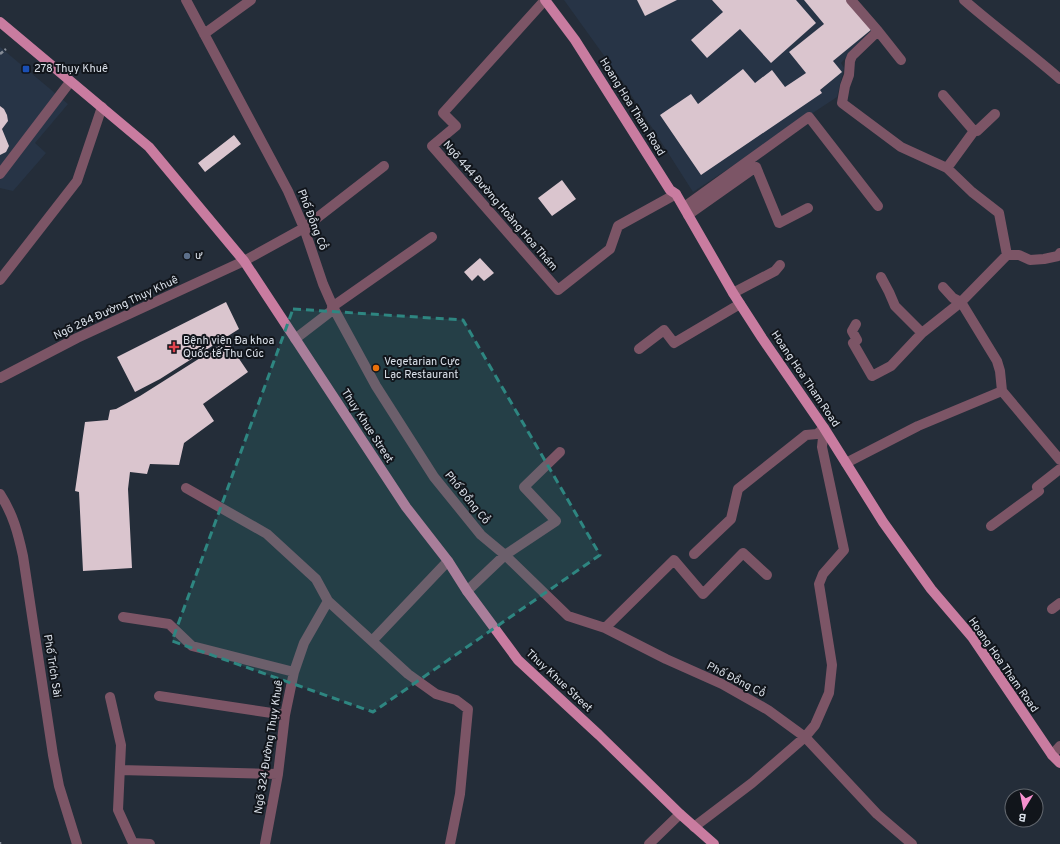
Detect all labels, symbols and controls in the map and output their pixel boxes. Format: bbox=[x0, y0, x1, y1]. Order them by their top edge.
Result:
street label: Hoang Hoa Tham Road bbox=[596, 55, 668, 159]
place label: 278 Thụy Khuê bbox=[34, 62, 108, 76]
marker: 278 Thụy Khuê bbox=[21, 64, 31, 74]
street label: Ngõ 444 Đường Hoàng Hoa Thám bbox=[440, 138, 560, 274]
street label: Phố Đồng Cổ bbox=[294, 187, 331, 252]
place label: ư bbox=[195, 249, 203, 263]
marker: ư bbox=[182, 251, 192, 261]
street label: Ngõ 284 Đường Thụy Khuê bbox=[52, 273, 181, 343]
street label: Hoang Hoa Tham Road bbox=[768, 328, 842, 430]
place label: Bệnh viện Đa khoa Quốc tế Thu Cúc bbox=[183, 334, 275, 361]
marker: Bệnh viện Đa khoa Quốc tế Thu Cúc bbox=[168, 341, 180, 353]
place label: Vegetarian Cực Lạc Restaurant bbox=[384, 355, 460, 382]
marker: Vegetarian Cực Lạc Restaurant bbox=[371, 363, 381, 373]
street label: Thuy Khue Street bbox=[338, 386, 396, 466]
street label: Phố Đồng Cổ bbox=[441, 468, 493, 527]
street label: Hoang Hoa Tham Road bbox=[965, 615, 1041, 715]
street label: Phố Trích Sài bbox=[40, 633, 64, 699]
street label: Thuy Khue Street bbox=[523, 647, 595, 715]
street label: Phố Đồng Cổ bbox=[704, 658, 768, 701]
street label: Ngõ 324 Đường Thụy Khuê bbox=[252, 679, 287, 815]
north arrow bbox=[1004, 788, 1044, 828]
text: B bbox=[1017, 809, 1027, 824]

